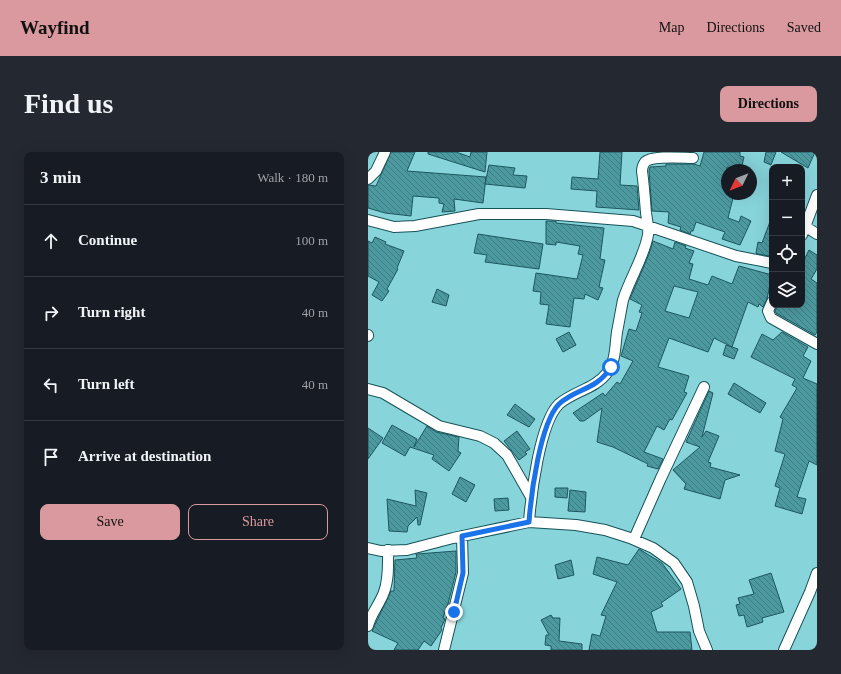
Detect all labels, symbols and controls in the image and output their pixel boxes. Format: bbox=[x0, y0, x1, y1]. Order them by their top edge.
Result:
text: Wayfind bbox=[20, 17, 90, 38]
text: Map bbox=[659, 20, 684, 35]
text: Directions bbox=[706, 20, 765, 35]
text: Saved bbox=[787, 20, 821, 35]
button: Directions bbox=[720, 86, 817, 122]
text: Find us bbox=[24, 88, 114, 119]
north arrow bbox=[721, 164, 757, 200]
map controls bbox=[769, 164, 805, 308]
button: + bbox=[769, 164, 805, 200]
text: 3 min bbox=[40, 168, 81, 187]
text: Walk · 180 m bbox=[257, 170, 328, 185]
button: − bbox=[769, 200, 805, 236]
icon: ahead bbox=[40, 230, 62, 252]
text: Continue bbox=[78, 232, 137, 248]
text: 100 m bbox=[295, 233, 328, 248]
button: locate bbox=[769, 236, 805, 272]
button: layers bbox=[769, 272, 805, 308]
icon: right bbox=[40, 302, 62, 324]
text: Turn right bbox=[78, 304, 145, 320]
text: 40 m bbox=[302, 305, 328, 320]
route start bbox=[602, 358, 620, 376]
icon: left bbox=[40, 374, 62, 396]
text: Turn left bbox=[78, 376, 135, 392]
text: 40 m bbox=[302, 377, 328, 392]
icon: arrive bbox=[40, 446, 62, 468]
text: Arrive at destination bbox=[78, 448, 211, 464]
button: Save bbox=[40, 504, 180, 540]
button: Share bbox=[188, 504, 328, 540]
route end bbox=[445, 603, 463, 621]

